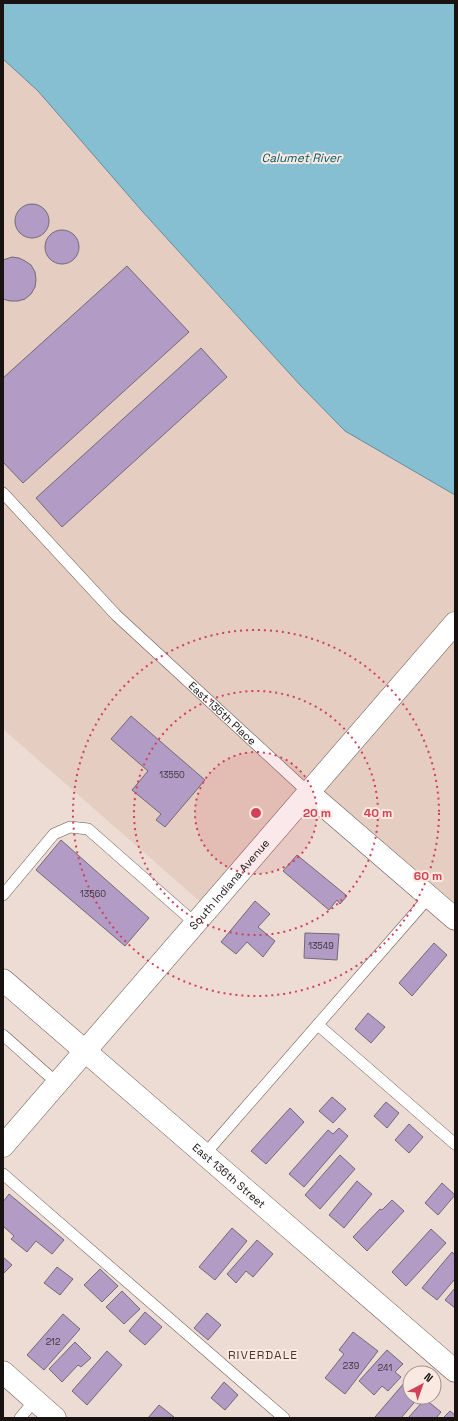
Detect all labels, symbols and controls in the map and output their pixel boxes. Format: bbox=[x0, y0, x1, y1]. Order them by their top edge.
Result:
water label: Calumet River bbox=[261, 150, 342, 166]
street label: East 135th Place bbox=[186, 678, 259, 748]
house number: 13550 bbox=[159, 769, 185, 781]
text: 20 m bbox=[303, 805, 331, 821]
text: 40 m bbox=[364, 805, 392, 821]
centre of rings bbox=[249, 806, 263, 820]
street label: South Indiana Avenue bbox=[186, 836, 272, 932]
text: 60 m bbox=[414, 868, 442, 884]
house number: 13560 bbox=[80, 888, 106, 900]
house number: 13549 bbox=[308, 940, 334, 952]
street label: East 136th Street bbox=[190, 1140, 269, 1211]
house number: 212 bbox=[46, 1336, 60, 1348]
district label: RIVERDALE bbox=[228, 1347, 298, 1363]
house number: 239 bbox=[343, 1360, 359, 1372]
house number: 241 bbox=[378, 1362, 392, 1374]
north arrow bbox=[402, 1365, 442, 1405]
text: N bbox=[421, 1370, 436, 1385]

